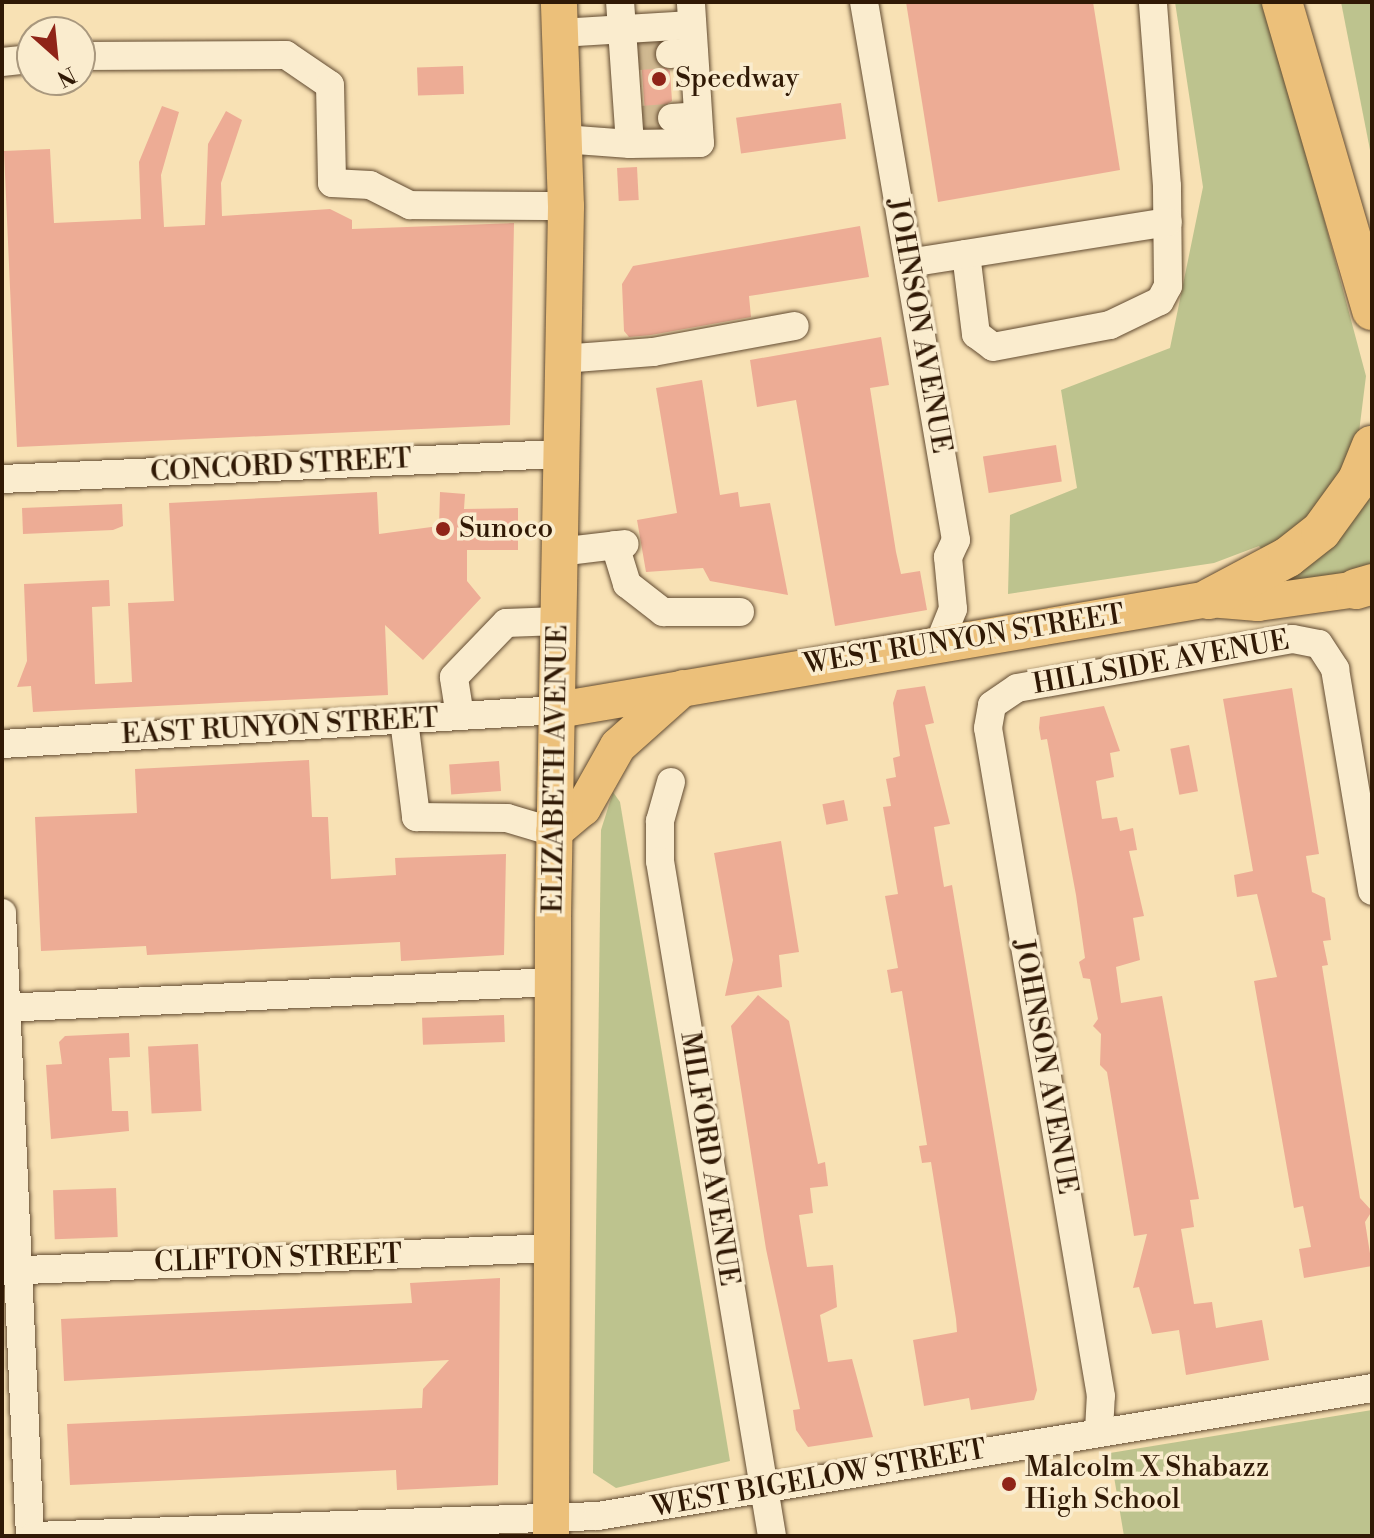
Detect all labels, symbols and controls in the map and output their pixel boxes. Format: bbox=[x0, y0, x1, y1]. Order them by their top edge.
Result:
north arrow bbox=[16, 16, 96, 96]
text: N bbox=[52, 60, 80, 92]
place label: Speedway bbox=[675, 62, 799, 96]
marker: Speedway bbox=[650, 70, 668, 88]
street label: JOHNSON AVENUE bbox=[880, 196, 958, 456]
street label: CONCORD STREET bbox=[149, 442, 413, 490]
place label: Sunoco bbox=[459, 512, 553, 546]
marker: Sunoco bbox=[434, 520, 452, 538]
street label: WEST RUNYON STREET bbox=[801, 598, 1127, 682]
street label: ELIZABETH AVENUE bbox=[537, 624, 575, 914]
street label: HILLSIDE AVENUE bbox=[1030, 624, 1292, 702]
street label: EAST RUNYON STREET bbox=[120, 702, 440, 752]
street label: JOHNSON AVENUE bbox=[1006, 937, 1084, 1197]
street label: MILFORD AVENUE bbox=[672, 1029, 746, 1289]
street label: CLIFTON STREET bbox=[154, 1238, 402, 1280]
street label: WEST BIGELOW STREET bbox=[649, 1433, 989, 1525]
place label: Malcolm X Shabazz High School bbox=[1025, 1451, 1269, 1517]
marker: Malcolm X Shabazz High School bbox=[1000, 1475, 1018, 1493]

